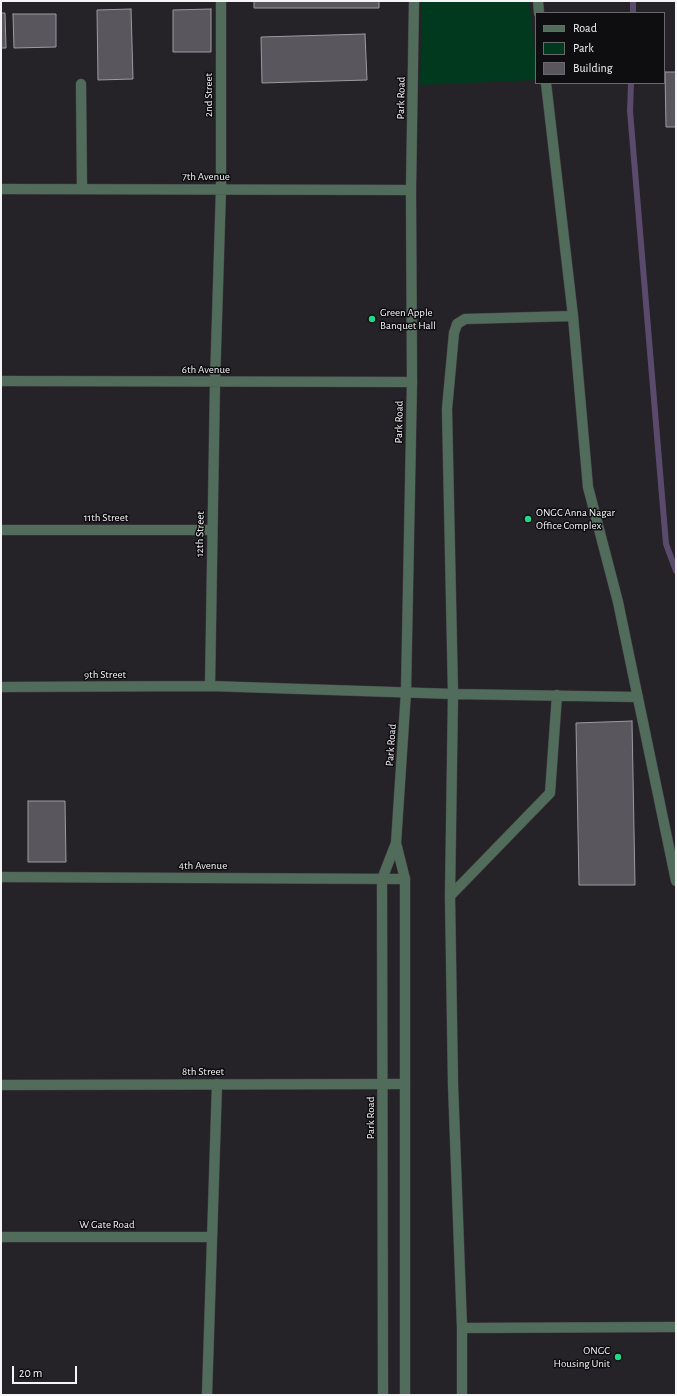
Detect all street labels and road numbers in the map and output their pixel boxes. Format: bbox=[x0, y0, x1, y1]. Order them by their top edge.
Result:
street label: 2nd Street bbox=[202, 73, 216, 117]
street label: Park Road bbox=[394, 77, 408, 119]
street label: 7th Avenue bbox=[182, 170, 230, 184]
street label: 6th Avenue bbox=[182, 363, 230, 377]
street label: Park Road bbox=[392, 401, 406, 443]
street label: 11th Street bbox=[84, 511, 128, 525]
street label: 12th Street bbox=[193, 511, 207, 557]
street label: 9th Street bbox=[84, 668, 126, 682]
street label: Park Road bbox=[383, 723, 399, 767]
street label: 4th Avenue bbox=[179, 859, 227, 873]
street label: 8th Street bbox=[182, 1065, 224, 1079]
street label: Park Road bbox=[364, 1097, 378, 1139]
street label: W Gate Road bbox=[79, 1218, 135, 1232]

